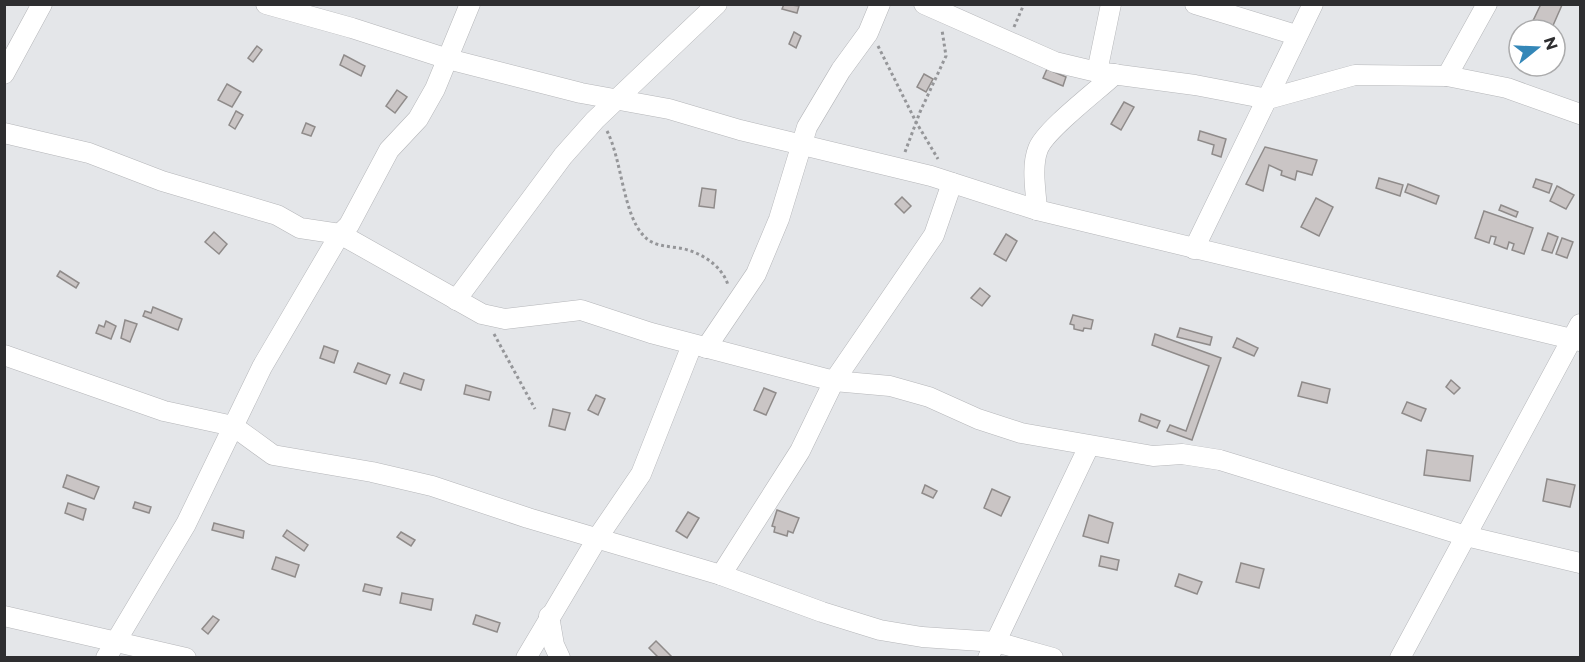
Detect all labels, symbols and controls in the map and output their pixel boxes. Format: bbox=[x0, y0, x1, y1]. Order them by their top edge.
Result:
north arrow bbox=[1507, 18, 1567, 78]
text: N bbox=[1540, 34, 1562, 53]

